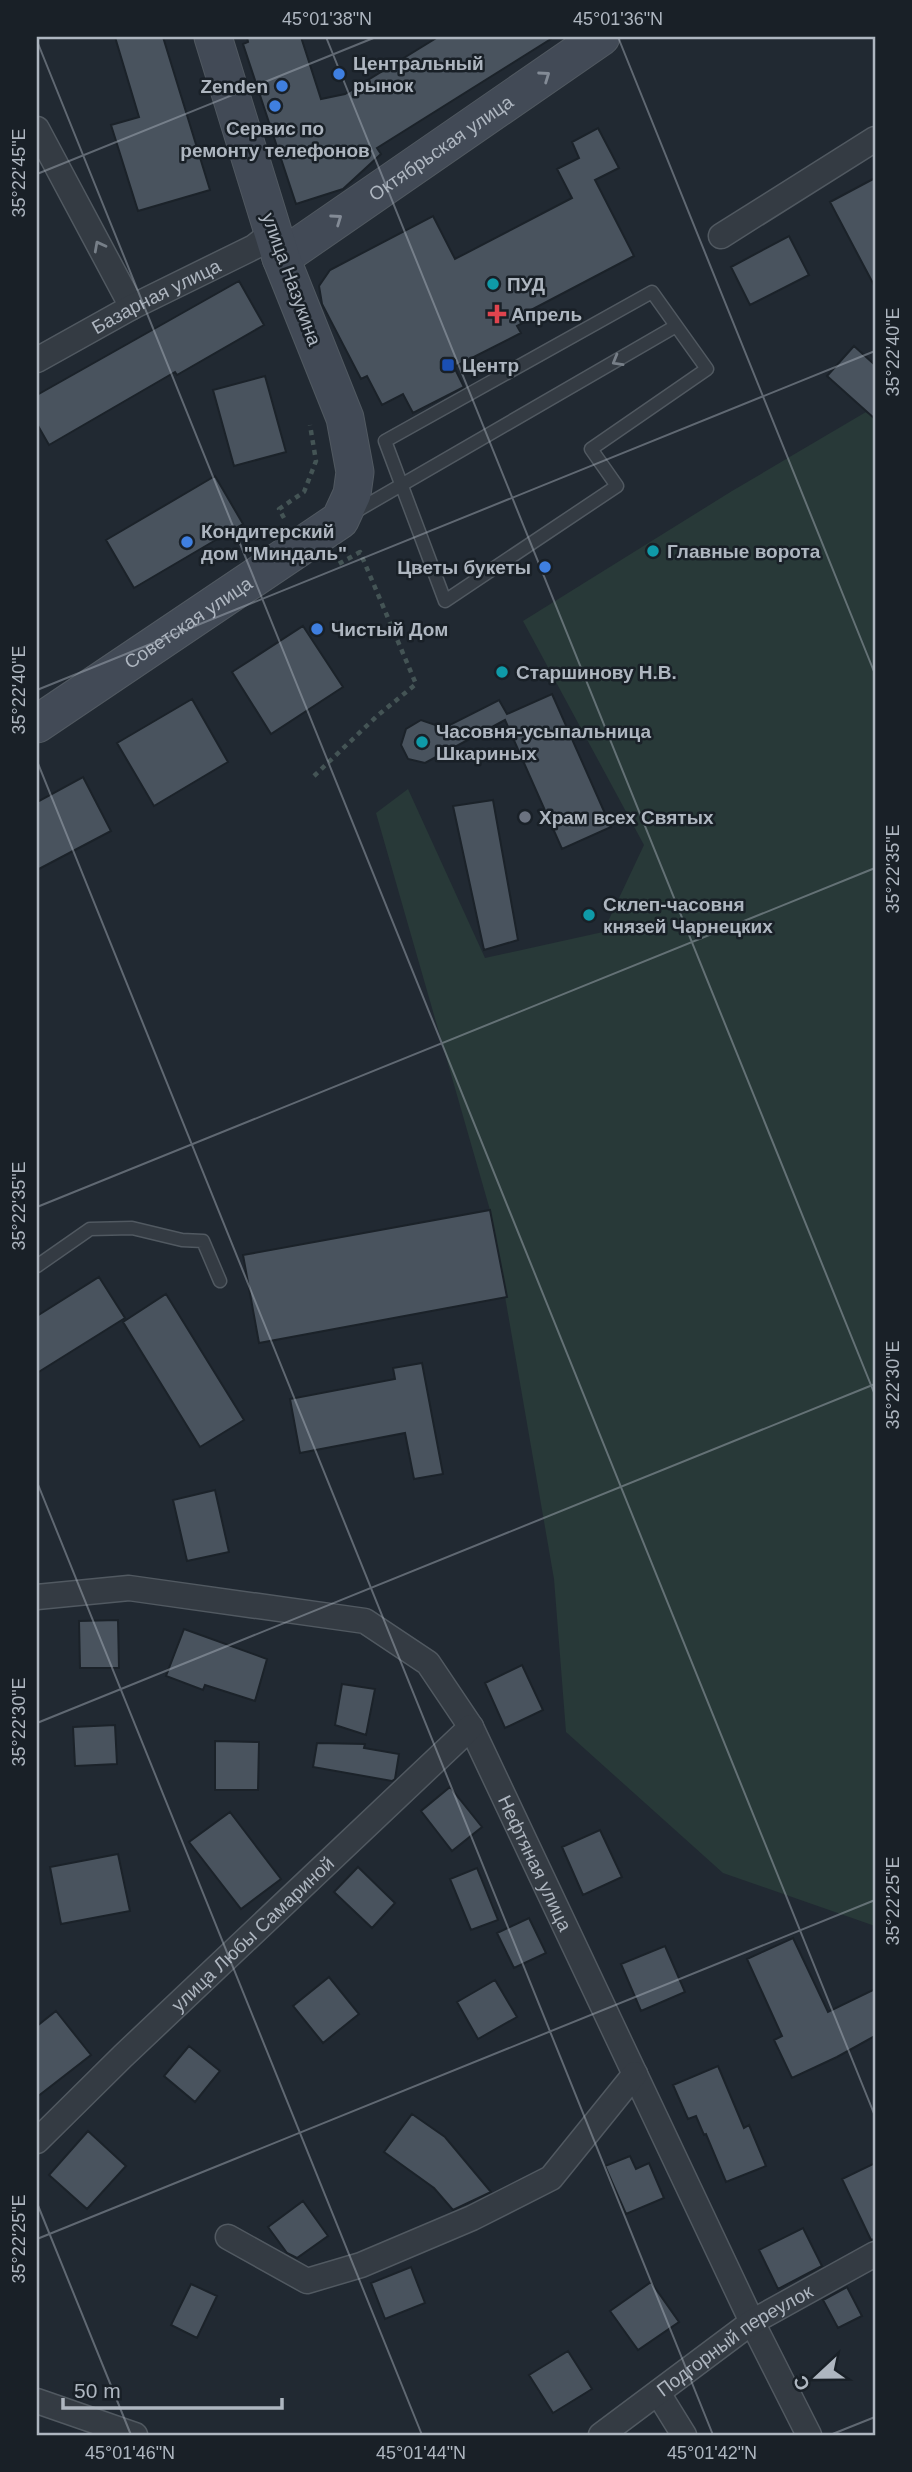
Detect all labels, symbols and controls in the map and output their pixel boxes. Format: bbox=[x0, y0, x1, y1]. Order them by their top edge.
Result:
text: 45°01'38"N bbox=[282, 9, 372, 29]
text: 45°01'36"N bbox=[573, 9, 663, 29]
place label: Центральный рынок bbox=[353, 53, 484, 96]
marker: Центральный рынок bbox=[331, 66, 347, 82]
one-way arrow bbox=[537, 72, 550, 84]
place label: Zenden bbox=[200, 76, 268, 97]
marker: Zenden bbox=[274, 78, 290, 94]
street label: Октябрьская улица bbox=[365, 91, 517, 205]
marker: Сервис по ремонту телефонов bbox=[267, 98, 283, 114]
place label: Сервис по ремонту телефонов bbox=[180, 118, 370, 161]
text: 35°22'45"E bbox=[9, 128, 29, 218]
street label: улица Назукина bbox=[258, 210, 325, 349]
one-way arrow bbox=[329, 215, 342, 227]
one-way arrow bbox=[94, 241, 108, 254]
street label: Базарная улица bbox=[88, 255, 224, 338]
place label: ПУД bbox=[507, 274, 546, 295]
marker: ПУД bbox=[485, 276, 501, 292]
place label: Апрель bbox=[511, 304, 582, 325]
marker: Апрель bbox=[489, 306, 505, 322]
text: 35°22'40"E bbox=[883, 307, 903, 397]
one-way arrow bbox=[612, 352, 625, 365]
place label: Центр bbox=[462, 355, 519, 376]
marker: Центр bbox=[440, 357, 456, 373]
place label: Кондитерский дом "Миндаль" bbox=[201, 521, 347, 564]
marker: Кондитерский дом "Миндаль" bbox=[179, 534, 195, 550]
place label: Главные ворота bbox=[667, 541, 821, 562]
marker: Главные ворота bbox=[645, 543, 661, 559]
place label: Цветы букеты bbox=[397, 557, 531, 578]
marker: Цветы букеты bbox=[537, 559, 553, 575]
street label: Советская улица bbox=[120, 572, 256, 673]
place label: Чистый Дом bbox=[331, 619, 448, 640]
marker: Чистый Дом bbox=[309, 621, 325, 637]
text: 35°22'40"E bbox=[9, 645, 29, 735]
place label: Старшинову Н.В. bbox=[516, 662, 677, 683]
marker: Старшинову Н.В. bbox=[494, 664, 510, 680]
place label: Часовня-усыпальница Шкариных bbox=[436, 721, 651, 764]
marker: Часовня-усыпальница Шкариных bbox=[414, 734, 430, 750]
place label: Храм всех Святых bbox=[539, 807, 714, 828]
marker: Храм всех Святых bbox=[517, 809, 533, 825]
text: 35°22'35"E bbox=[883, 824, 903, 914]
place label: Склеп-часовня князей Чарнецких bbox=[603, 894, 773, 937]
marker: Склеп-часовня князей Чарнецких bbox=[581, 907, 597, 923]
text: 35°22'35"E bbox=[9, 1161, 29, 1251]
text: 35°22'30"E bbox=[883, 1340, 903, 1430]
text: 35°22'30"E bbox=[9, 1677, 29, 1767]
street label: Нефтяная улица bbox=[494, 1792, 576, 1935]
street label: улица Любы Самариной bbox=[167, 1852, 338, 2016]
text: 35°22'25"E bbox=[883, 1856, 903, 1946]
text: 35°22'25"E bbox=[9, 2194, 29, 2284]
street label: Подгорный переулок bbox=[653, 2280, 817, 2401]
north arrow bbox=[782, 2342, 852, 2412]
scale bar bbox=[63, 2367, 282, 2411]
text: С bbox=[789, 2373, 814, 2393]
text: 50 m bbox=[74, 2379, 121, 2402]
text: 45°01'46"N bbox=[85, 2443, 175, 2463]
text: 45°01'44"N bbox=[376, 2443, 466, 2463]
text: 45°01'42"N bbox=[667, 2443, 757, 2463]

